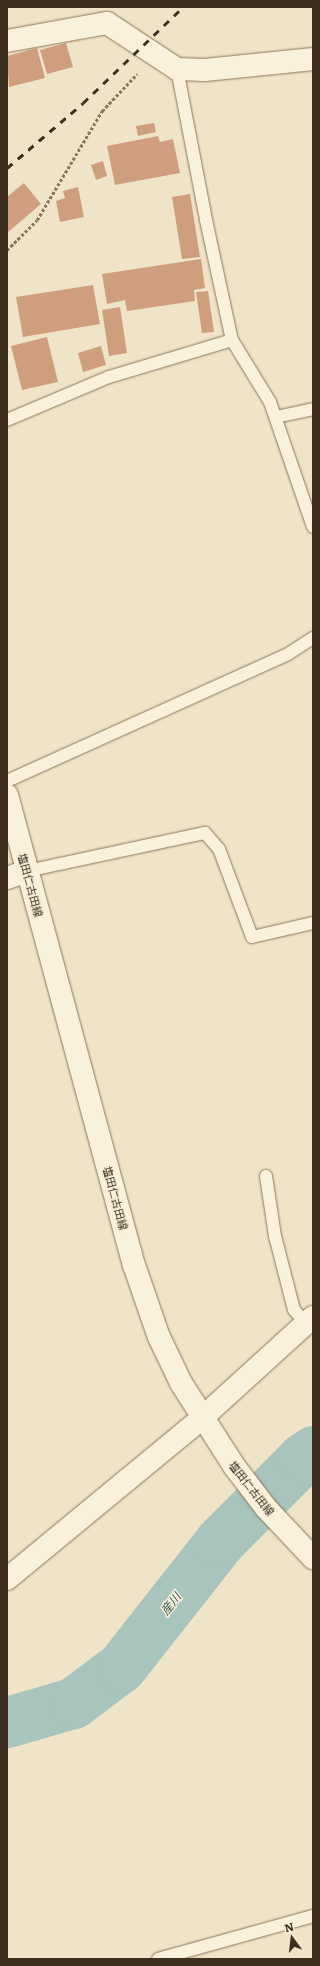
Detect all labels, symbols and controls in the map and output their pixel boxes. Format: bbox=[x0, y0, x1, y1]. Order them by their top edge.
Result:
street label: 塩田仁古田線 bbox=[16, 851, 46, 919]
street label: 塩田仁古田線 bbox=[101, 1164, 131, 1232]
street label: 塩田仁古田線 bbox=[226, 1458, 278, 1518]
water label: 産川 bbox=[158, 1590, 184, 1618]
text: N bbox=[282, 1917, 295, 1935]
north arrow bbox=[272, 1918, 312, 1958]

